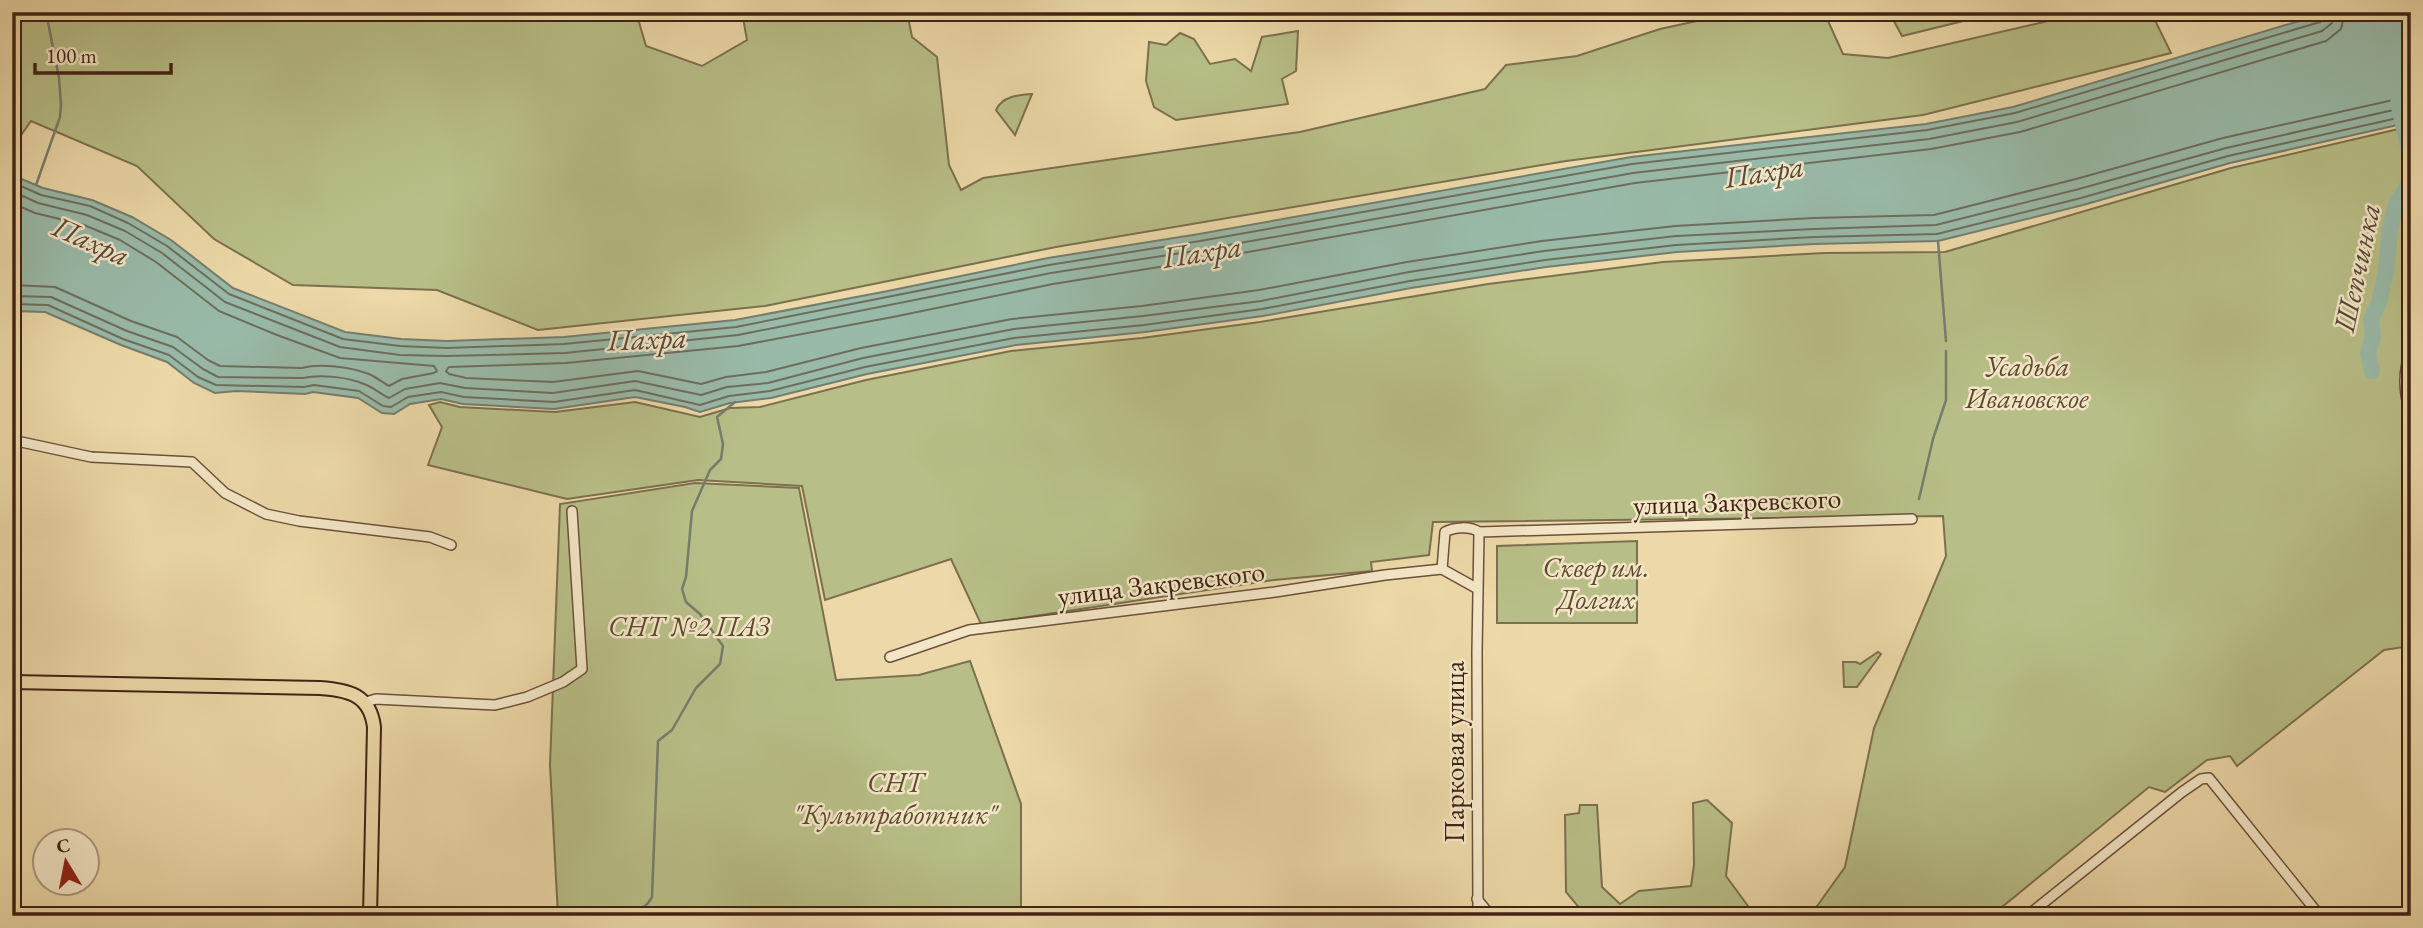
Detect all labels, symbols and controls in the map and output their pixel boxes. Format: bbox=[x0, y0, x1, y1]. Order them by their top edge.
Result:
scale bar bbox=[35, 32, 172, 76]
text: 100 m bbox=[46, 42, 97, 69]
water label: Пахра bbox=[1720, 146, 1806, 197]
water label: Шепчинка bbox=[2324, 200, 2389, 337]
water label: Пахра bbox=[46, 206, 136, 275]
water label: Пахра bbox=[1158, 226, 1244, 277]
water label: Пахра bbox=[605, 318, 688, 359]
park label: Усадьба Ивановское bbox=[1964, 348, 2089, 416]
street label: улица Закревского bbox=[1632, 479, 1842, 523]
park label: Сквер им. Долгих bbox=[1542, 549, 1650, 617]
street label: улица Закревского bbox=[1055, 552, 1267, 614]
park label: СНТ №2 ПАЗ bbox=[608, 608, 771, 644]
street label: Парковая улица bbox=[1436, 660, 1472, 843]
park label: СНТ "Культработник" bbox=[793, 764, 1000, 832]
north arrow bbox=[32, 827, 102, 897]
text: С bbox=[54, 832, 72, 859]

